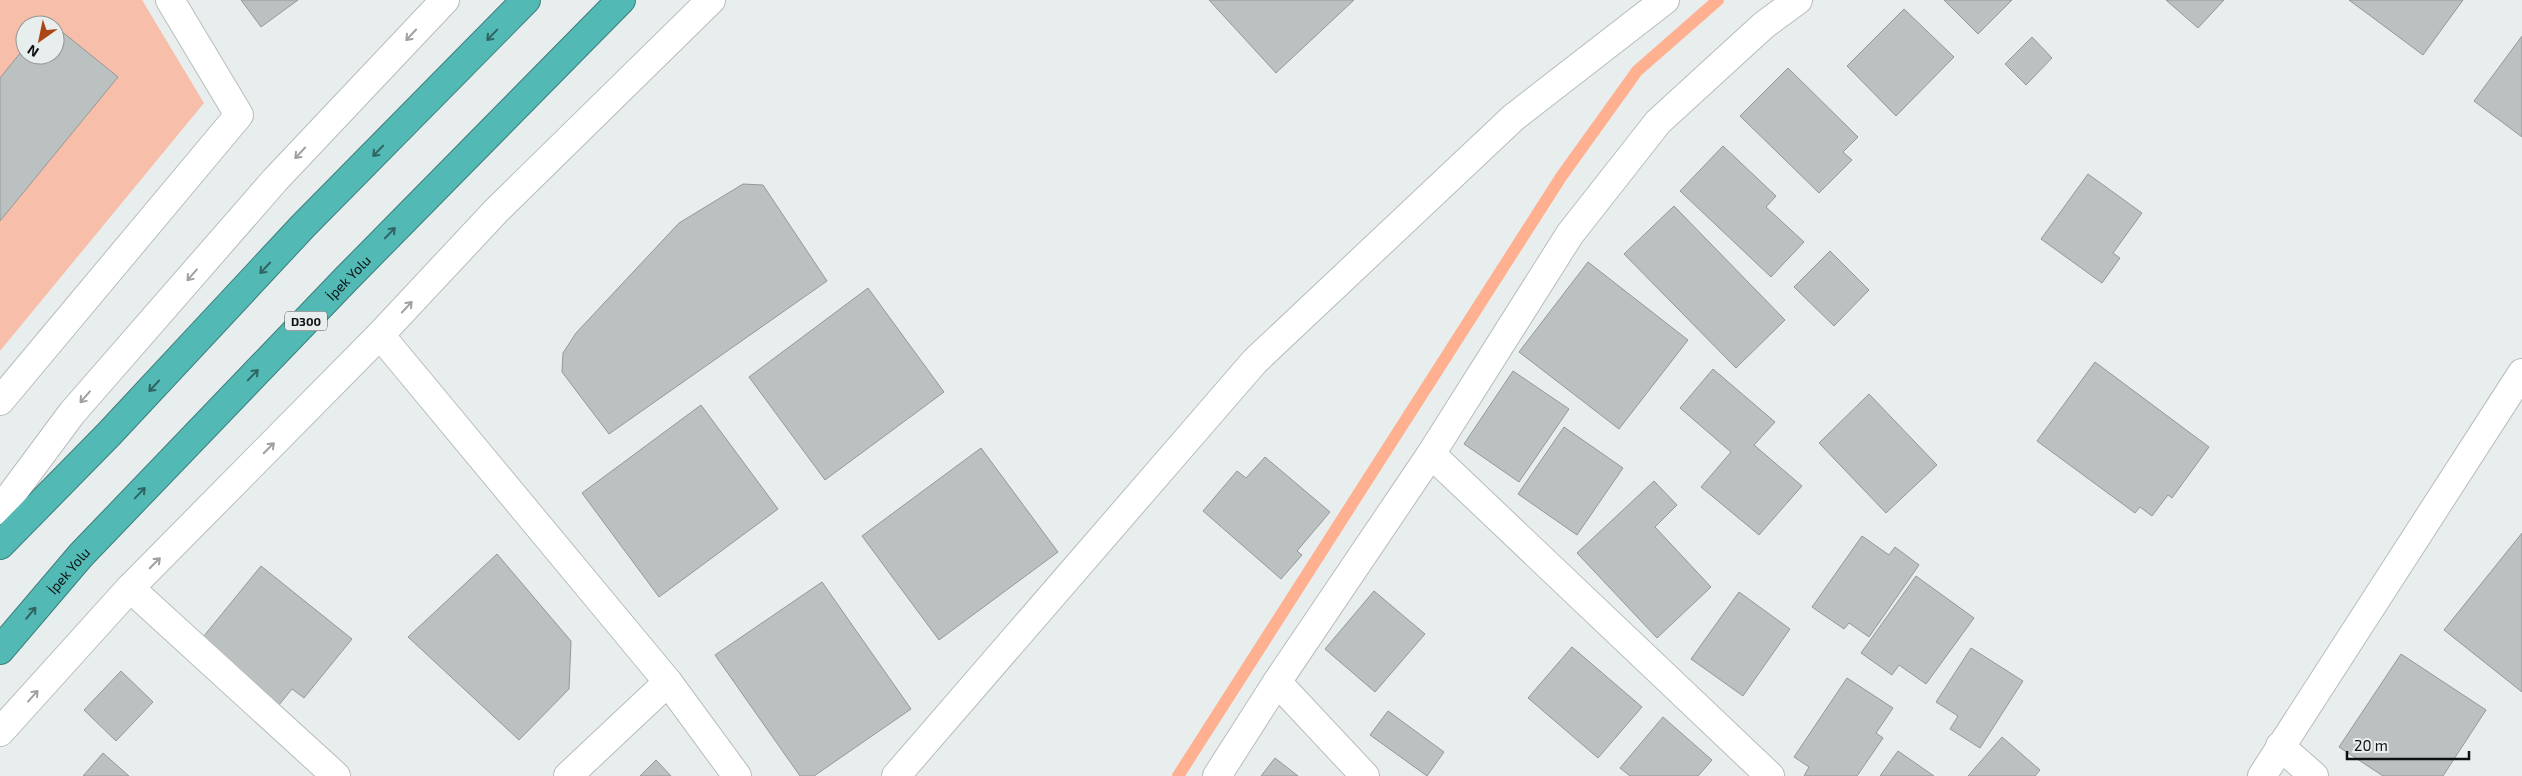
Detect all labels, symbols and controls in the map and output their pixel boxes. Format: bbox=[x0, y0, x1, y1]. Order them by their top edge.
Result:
north arrow bbox=[15, 15, 65, 65]
one-way arrow bbox=[405, 28, 417, 41]
one-way arrow bbox=[485, 29, 498, 41]
text: N bbox=[24, 41, 42, 61]
one-way arrow bbox=[372, 144, 384, 157]
one-way arrow bbox=[294, 147, 306, 160]
one-way arrow bbox=[384, 227, 396, 240]
street label: İpek Yolu bbox=[322, 251, 374, 303]
one-way arrow bbox=[259, 261, 271, 274]
one-way arrow bbox=[187, 268, 198, 281]
one-way arrow bbox=[401, 300, 413, 313]
road number: D300 bbox=[285, 312, 327, 331]
one-way arrow bbox=[247, 369, 259, 382]
one-way arrow bbox=[148, 380, 160, 393]
one-way arrow bbox=[80, 391, 91, 404]
one-way arrow bbox=[263, 442, 275, 454]
one-way arrow bbox=[134, 486, 146, 499]
street label: İpek Yolu bbox=[43, 543, 93, 597]
one-way arrow bbox=[148, 558, 160, 570]
one-way arrow bbox=[26, 607, 37, 620]
one-way arrow bbox=[27, 689, 39, 702]
scale bar bbox=[2347, 728, 2470, 760]
text: 20 m bbox=[2354, 736, 2388, 754]

